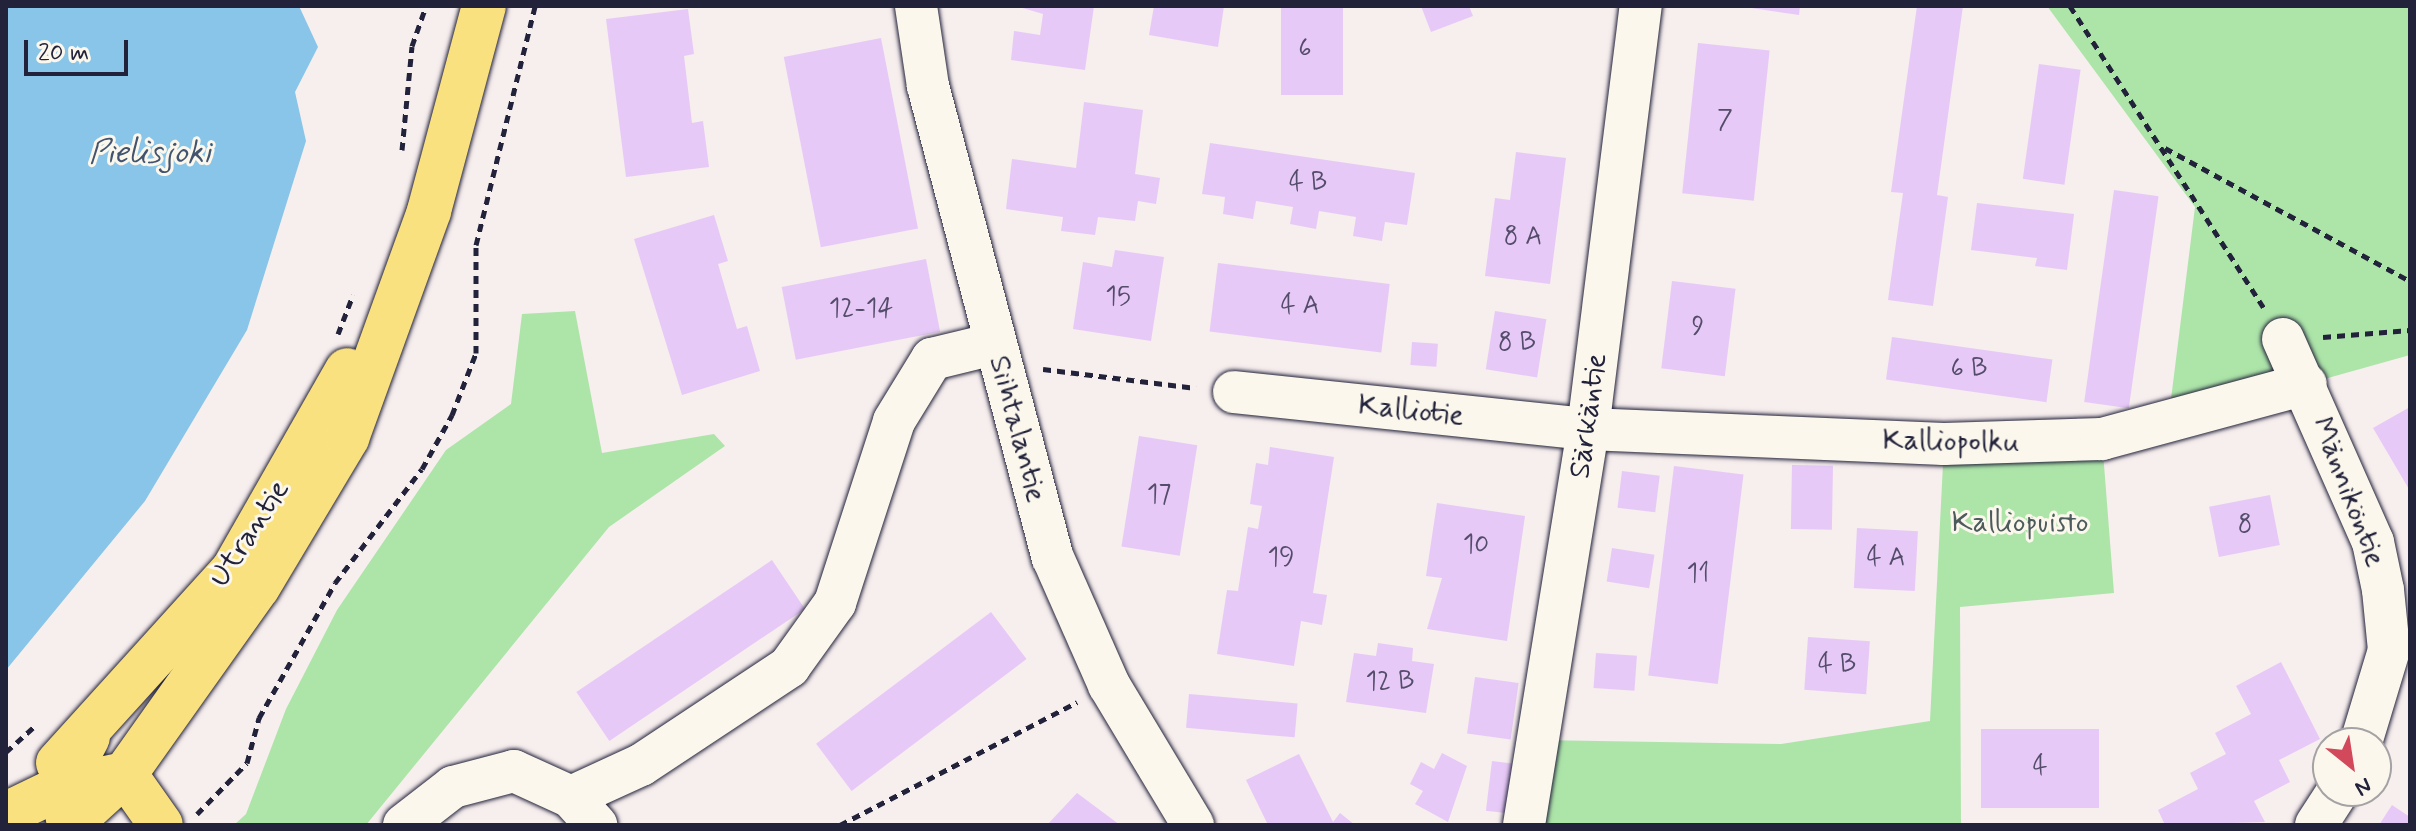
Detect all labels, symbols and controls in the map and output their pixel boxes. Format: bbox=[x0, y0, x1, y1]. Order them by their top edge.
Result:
scale bar bbox=[28, 24, 132, 74]
house number: 6 bbox=[1298, 34, 1312, 66]
text: 20 m bbox=[38, 38, 89, 69]
house number: 7 bbox=[1717, 106, 1733, 138]
water label: Pielisjoki bbox=[89, 134, 211, 172]
house number: 4 B bbox=[1289, 168, 1327, 200]
house number: 8 A bbox=[1504, 222, 1542, 254]
house number: 15 bbox=[1105, 282, 1131, 314]
house number: 4 A bbox=[1280, 291, 1320, 323]
house number: 12-14 bbox=[829, 294, 893, 326]
house number: 9 bbox=[1692, 312, 1704, 344]
house number: 8 B bbox=[1498, 328, 1536, 360]
street label: Särkäntie bbox=[1562, 351, 1616, 481]
street label: Siihtalantie bbox=[980, 352, 1054, 506]
house number: 6 B bbox=[1951, 354, 1987, 386]
street label: Kalliotie bbox=[1356, 388, 1466, 434]
street label: Männiköntie bbox=[2303, 412, 2393, 572]
street label: Kalliopolku bbox=[1882, 423, 2020, 461]
street label: Utrantie bbox=[202, 474, 298, 594]
house number: 17 bbox=[1147, 480, 1171, 512]
park label: Kalliopuisto bbox=[1951, 505, 2089, 541]
house number: 8 bbox=[2238, 510, 2252, 542]
house number: 10 bbox=[1463, 530, 1489, 562]
house number: 19 bbox=[1267, 543, 1295, 575]
house number: 4 A bbox=[1866, 543, 1906, 575]
house number: 11 bbox=[1687, 559, 1709, 591]
house number: 4 B bbox=[1818, 650, 1856, 682]
house number: 12 B bbox=[1366, 667, 1414, 699]
north arrow bbox=[2312, 727, 2392, 807]
house number: 4 bbox=[2032, 752, 2048, 784]
text: N bbox=[2350, 770, 2376, 802]

